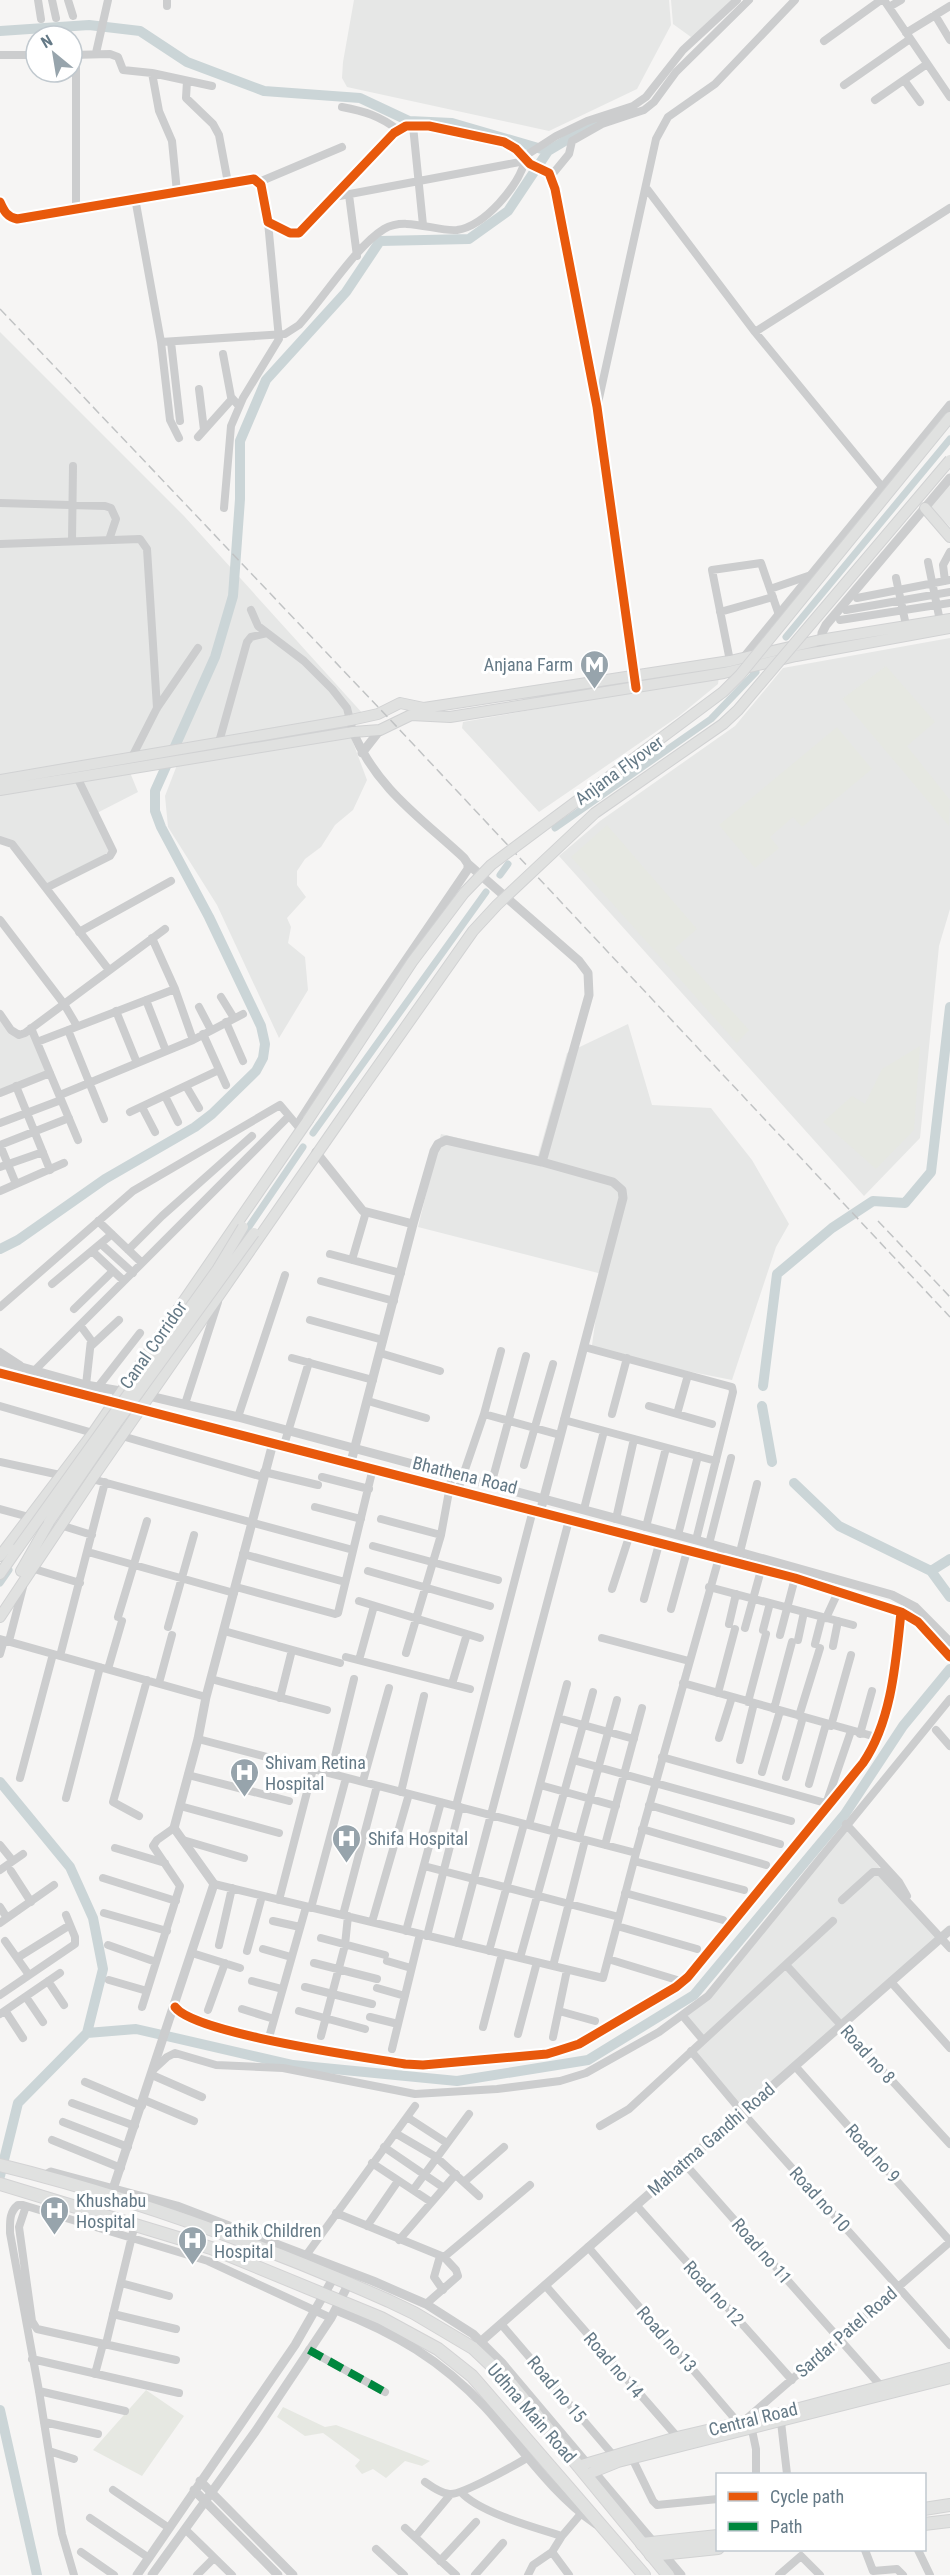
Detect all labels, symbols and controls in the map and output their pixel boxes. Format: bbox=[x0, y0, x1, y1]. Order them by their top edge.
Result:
north arrow bbox=[24, 24, 84, 84]
text: N bbox=[38, 31, 56, 52]
metro station icon: Anjana Farm bbox=[578, 648, 610, 690]
place label: Anjana Farm bbox=[484, 654, 573, 675]
street label: Anjana Flyover bbox=[571, 731, 668, 809]
street label: Canal Corridor bbox=[115, 1297, 191, 1393]
street label: Bhathena Road bbox=[410, 1452, 520, 1498]
place label: Shivam Retina Hospital bbox=[265, 1752, 366, 1794]
hospital icon: Shivam Retina Hospital bbox=[228, 1756, 260, 1798]
hospital icon: Shifa Hospital bbox=[331, 1822, 363, 1864]
place label: Shifa Hospital bbox=[368, 1828, 468, 1849]
street label: Road no 8 bbox=[836, 2021, 900, 2087]
street label: Mahatma Gandhi Road bbox=[643, 2078, 779, 2200]
street label: Road no 9 bbox=[841, 2120, 905, 2186]
street label: Road no 10 bbox=[785, 2162, 855, 2236]
place label: Khushabu Hospital bbox=[76, 2190, 146, 2232]
hospital icon: Khushabu Hospital bbox=[39, 2194, 71, 2236]
street label: Road no 11 bbox=[728, 2214, 796, 2288]
place label: Pathik Children Hospital bbox=[214, 2220, 321, 2262]
hospital icon: Pathik Children Hospital bbox=[177, 2224, 209, 2266]
street label: Road no 12 bbox=[679, 2256, 749, 2330]
street label: Sardar Patel Road bbox=[791, 2282, 901, 2382]
street label: Road no 13 bbox=[633, 2302, 701, 2376]
street label: Road no 14 bbox=[580, 2328, 648, 2402]
street label: Road no 15 bbox=[523, 2352, 591, 2426]
street label: Udhna Main Road bbox=[483, 2359, 581, 2467]
street label: Central Road bbox=[706, 2398, 800, 2440]
legend bbox=[716, 2473, 926, 2551]
text: Cycle path bbox=[770, 2486, 844, 2507]
text: Path bbox=[770, 2516, 803, 2537]

